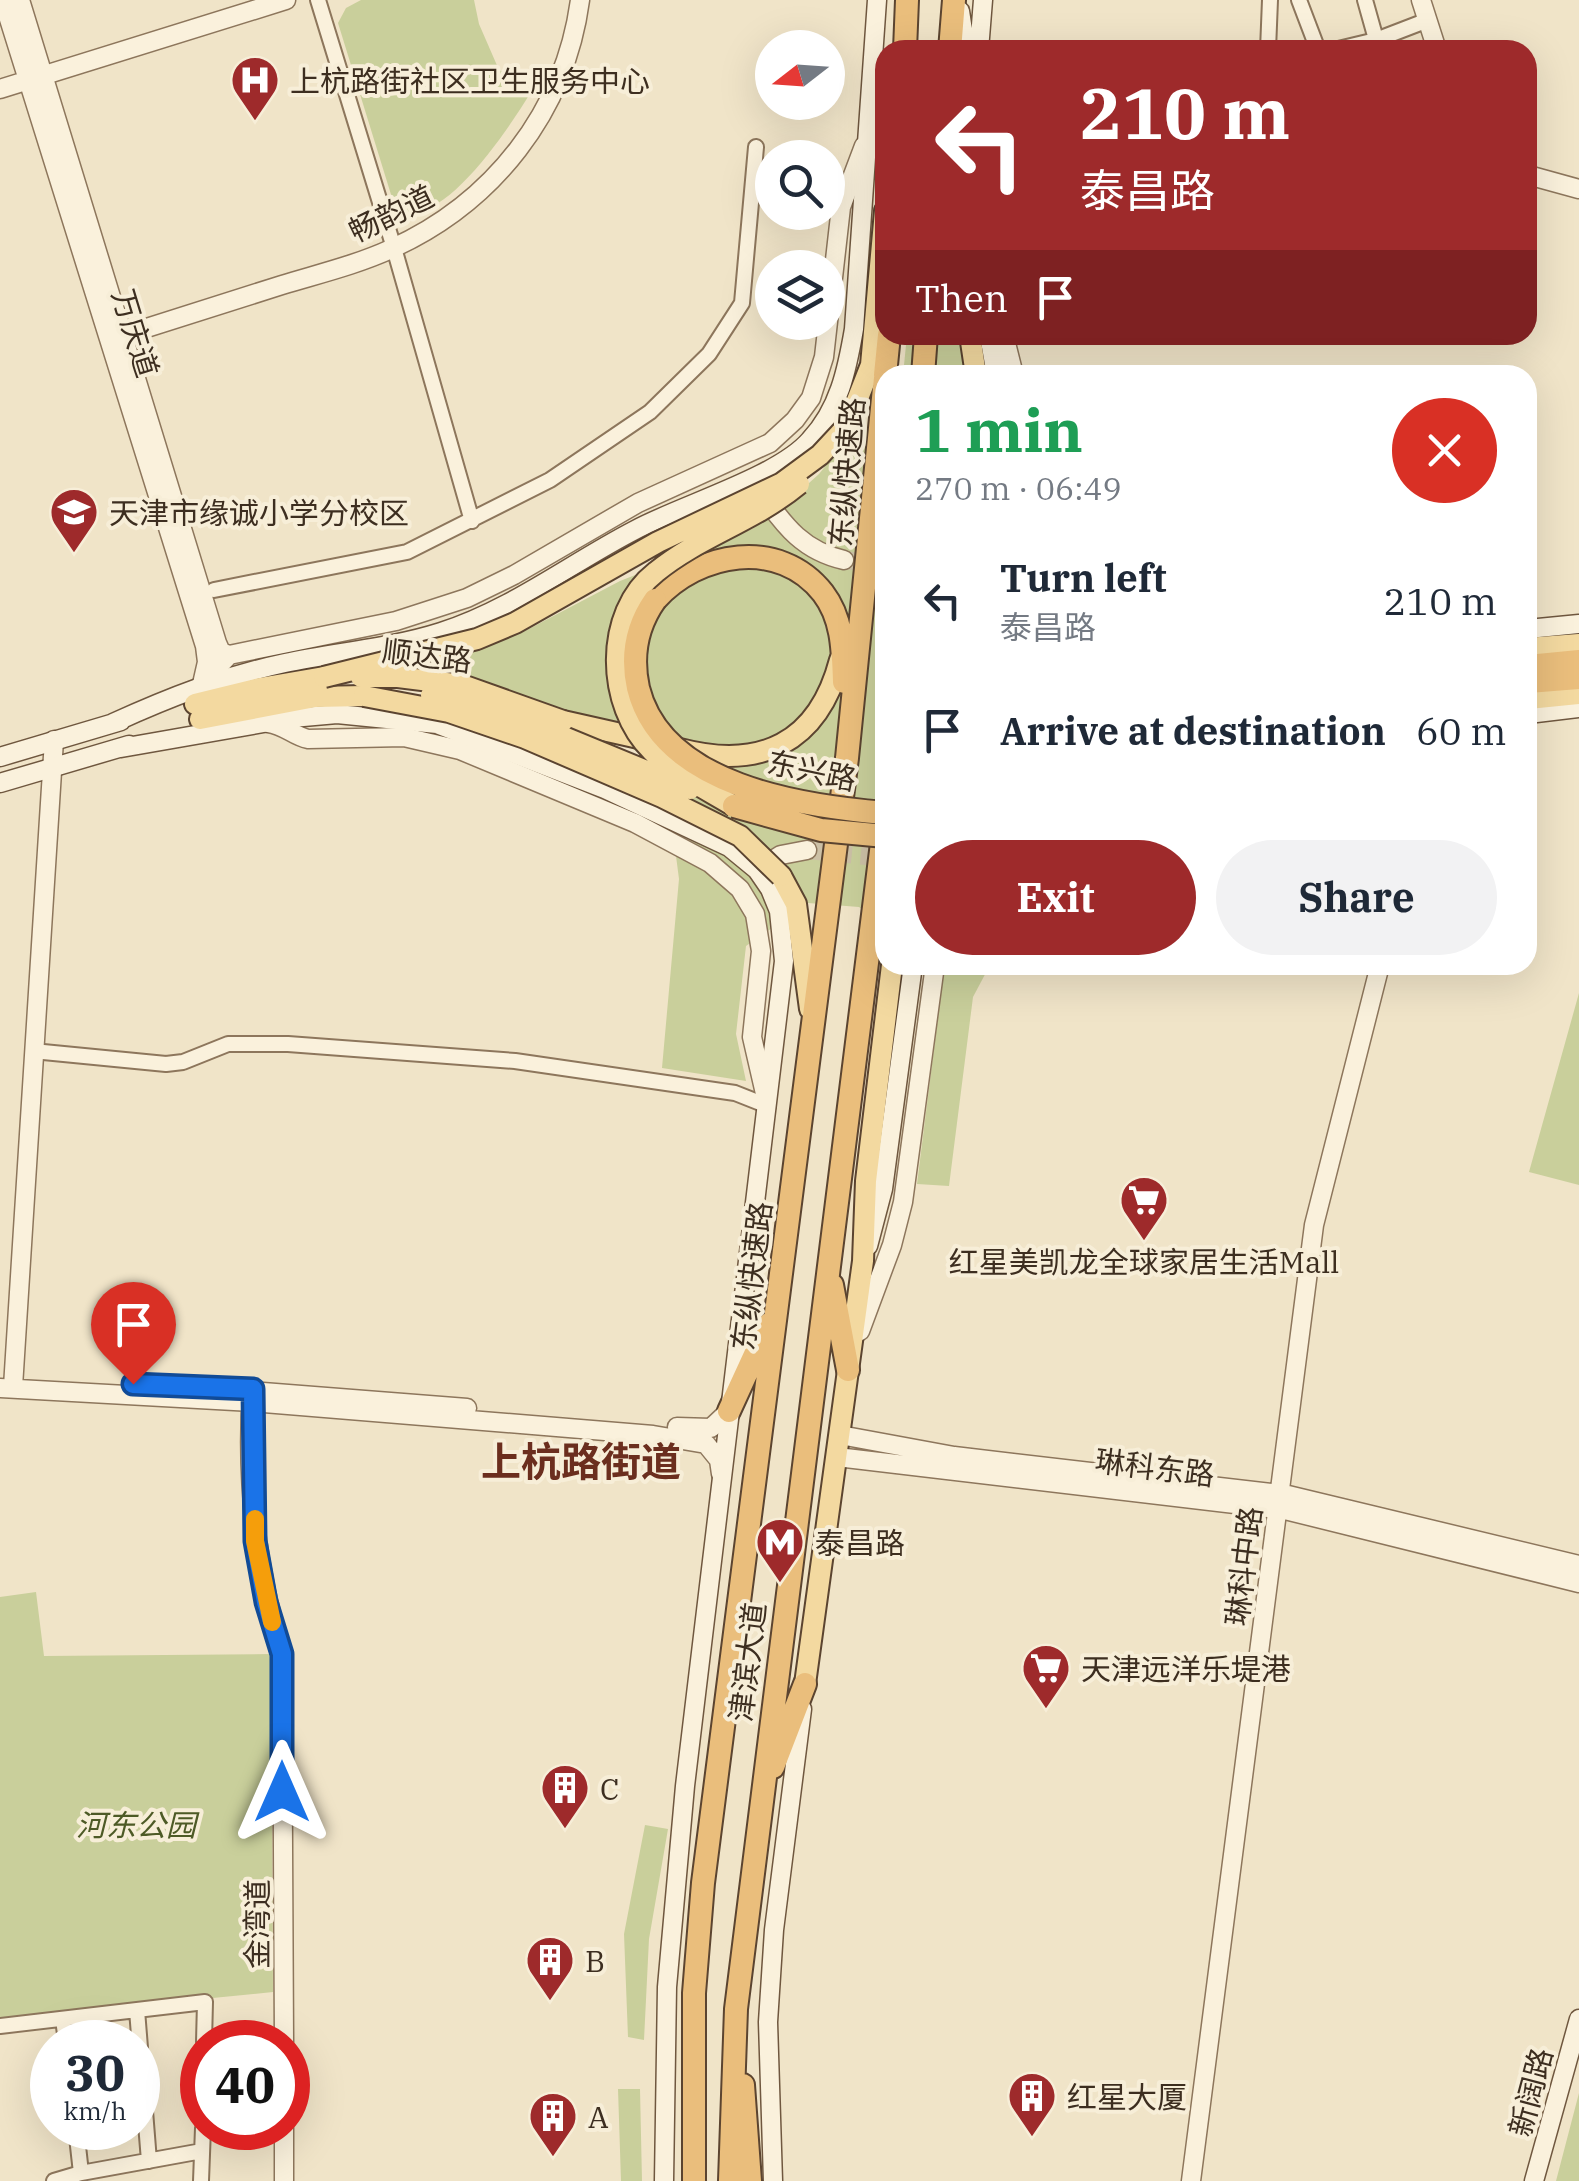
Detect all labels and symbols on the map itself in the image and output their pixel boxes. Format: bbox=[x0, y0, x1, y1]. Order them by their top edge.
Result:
north arrow bbox=[755, 30, 845, 120]
hospital icon: 上杭路街社区卫生服务中心 bbox=[229, 54, 281, 122]
place label: 上杭路街社区卫生服务中心 bbox=[290, 61, 650, 100]
street label: 畅韵道 bbox=[342, 176, 440, 250]
street label: 万庆道 bbox=[104, 284, 168, 382]
street label: 东纵快速路 bbox=[820, 396, 872, 548]
school or university icon: 天津市缘诚小学分校区 bbox=[48, 486, 100, 554]
place label: 天津市缘诚小学分校区 bbox=[109, 493, 409, 532]
street label: 顺达路 bbox=[380, 630, 474, 680]
street label: 东兴路 bbox=[764, 742, 860, 798]
supermarket icon: 红星美凯龙全球家居生活Mall bbox=[1118, 1174, 1170, 1242]
street label: 东纵快速路 bbox=[723, 1199, 779, 1353]
place label: 红星美凯龙全球家居生活Mall bbox=[949, 1242, 1339, 1281]
pin bbox=[91, 1282, 176, 1385]
district label: 上杭路街道 bbox=[481, 1435, 681, 1487]
street label: 琳科东路 bbox=[1093, 1440, 1217, 1494]
street label: 琳科中路 bbox=[1216, 1504, 1270, 1628]
metro station icon: 泰昌路 bbox=[754, 1516, 806, 1584]
place label: 泰昌路 bbox=[815, 1523, 905, 1562]
street label: 津滨大道 bbox=[720, 1600, 774, 1724]
supermarket icon: 天津远洋乐堤港 bbox=[1020, 1642, 1072, 1710]
place label: 天津远洋乐堤港 bbox=[1081, 1649, 1291, 1688]
position arrow bbox=[230, 1740, 334, 1844]
building icon: C bbox=[539, 1762, 591, 1830]
place label: C bbox=[600, 1769, 619, 1808]
park label: 河东公园 bbox=[76, 1805, 200, 1844]
street label: 金湾道 bbox=[237, 1879, 276, 1969]
building icon: B bbox=[524, 1934, 576, 2002]
place label: B bbox=[585, 1941, 605, 1980]
speed limit sign: 40 bbox=[180, 2020, 310, 2150]
street label: 新阔路 bbox=[1500, 2043, 1560, 2141]
building icon: 红星大厦 bbox=[1006, 2070, 1058, 2138]
place label: 红星大厦 bbox=[1067, 2077, 1187, 2116]
building icon: A bbox=[527, 2090, 579, 2158]
place label: A bbox=[588, 2097, 609, 2136]

